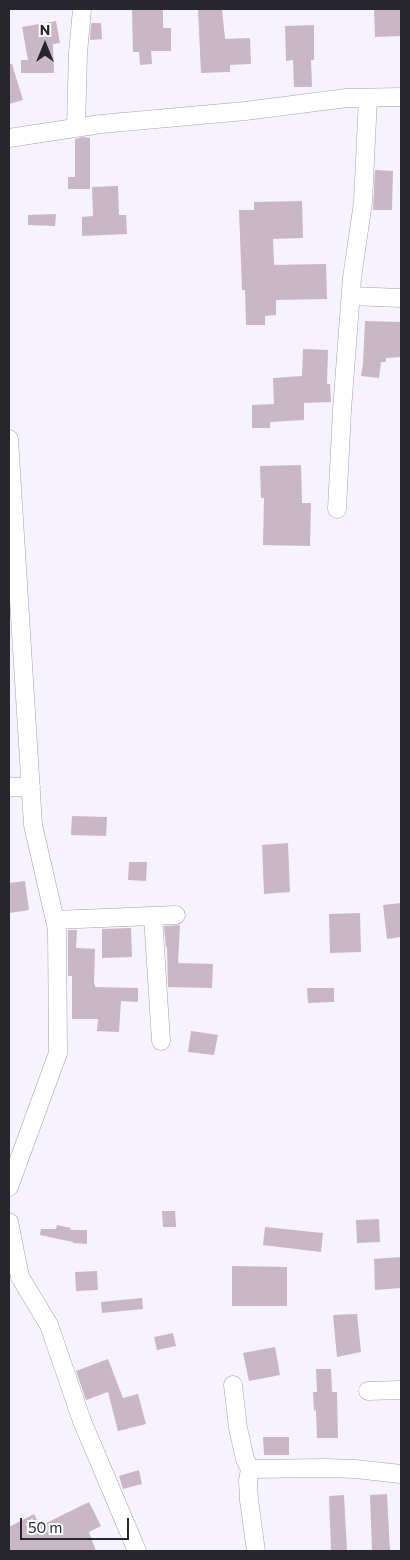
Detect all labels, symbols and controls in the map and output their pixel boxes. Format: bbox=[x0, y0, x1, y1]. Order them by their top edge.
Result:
north arrow bbox=[20, 20, 70, 70]
text: N bbox=[40, 21, 50, 38]
scale bar bbox=[22, 1508, 131, 1540]
text: 50 m bbox=[28, 1518, 62, 1536]

